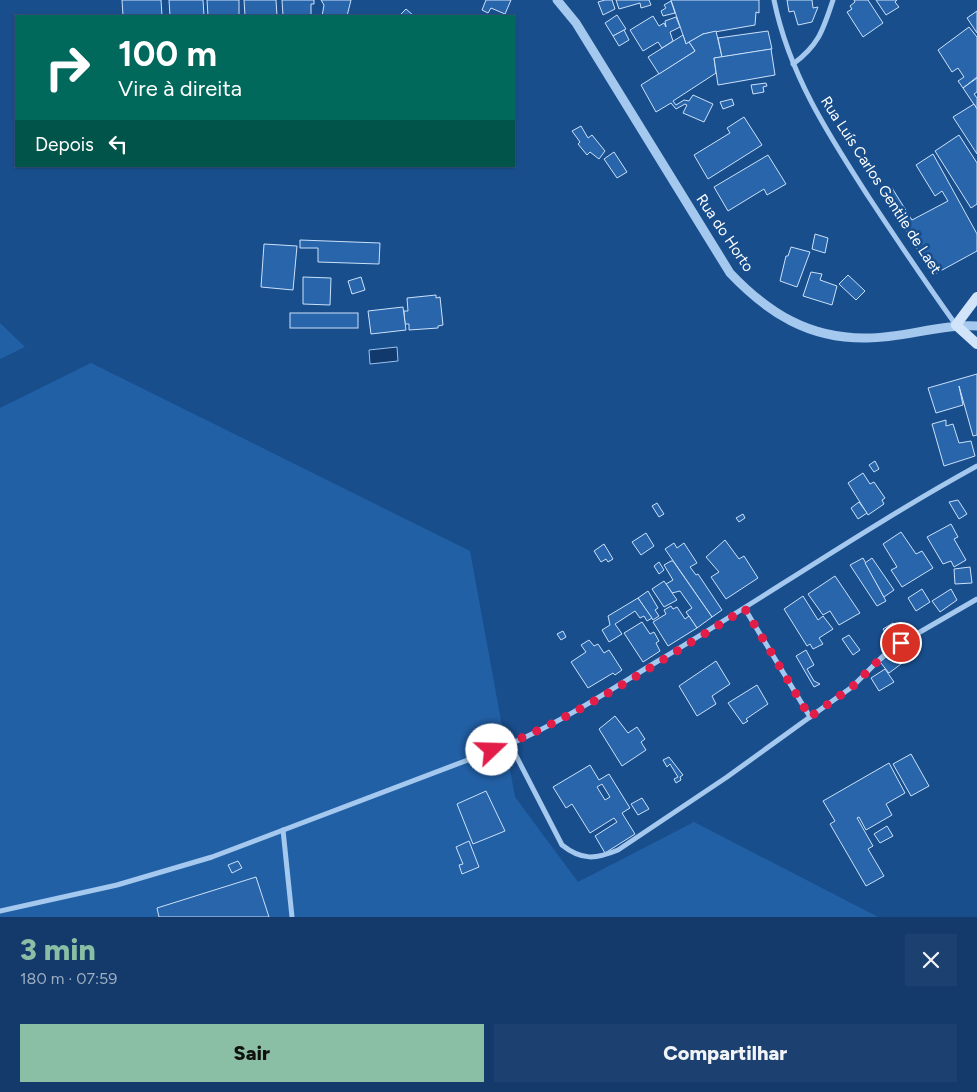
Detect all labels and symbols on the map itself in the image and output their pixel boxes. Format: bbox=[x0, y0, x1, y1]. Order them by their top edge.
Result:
street label: Rua Luís Carlos Gentile de Laet bbox=[817, 93, 945, 277]
street label: Rua do Horto bbox=[692, 191, 758, 275]
pin bbox=[880, 622, 922, 664]
position arrow bbox=[465, 723, 517, 775]

